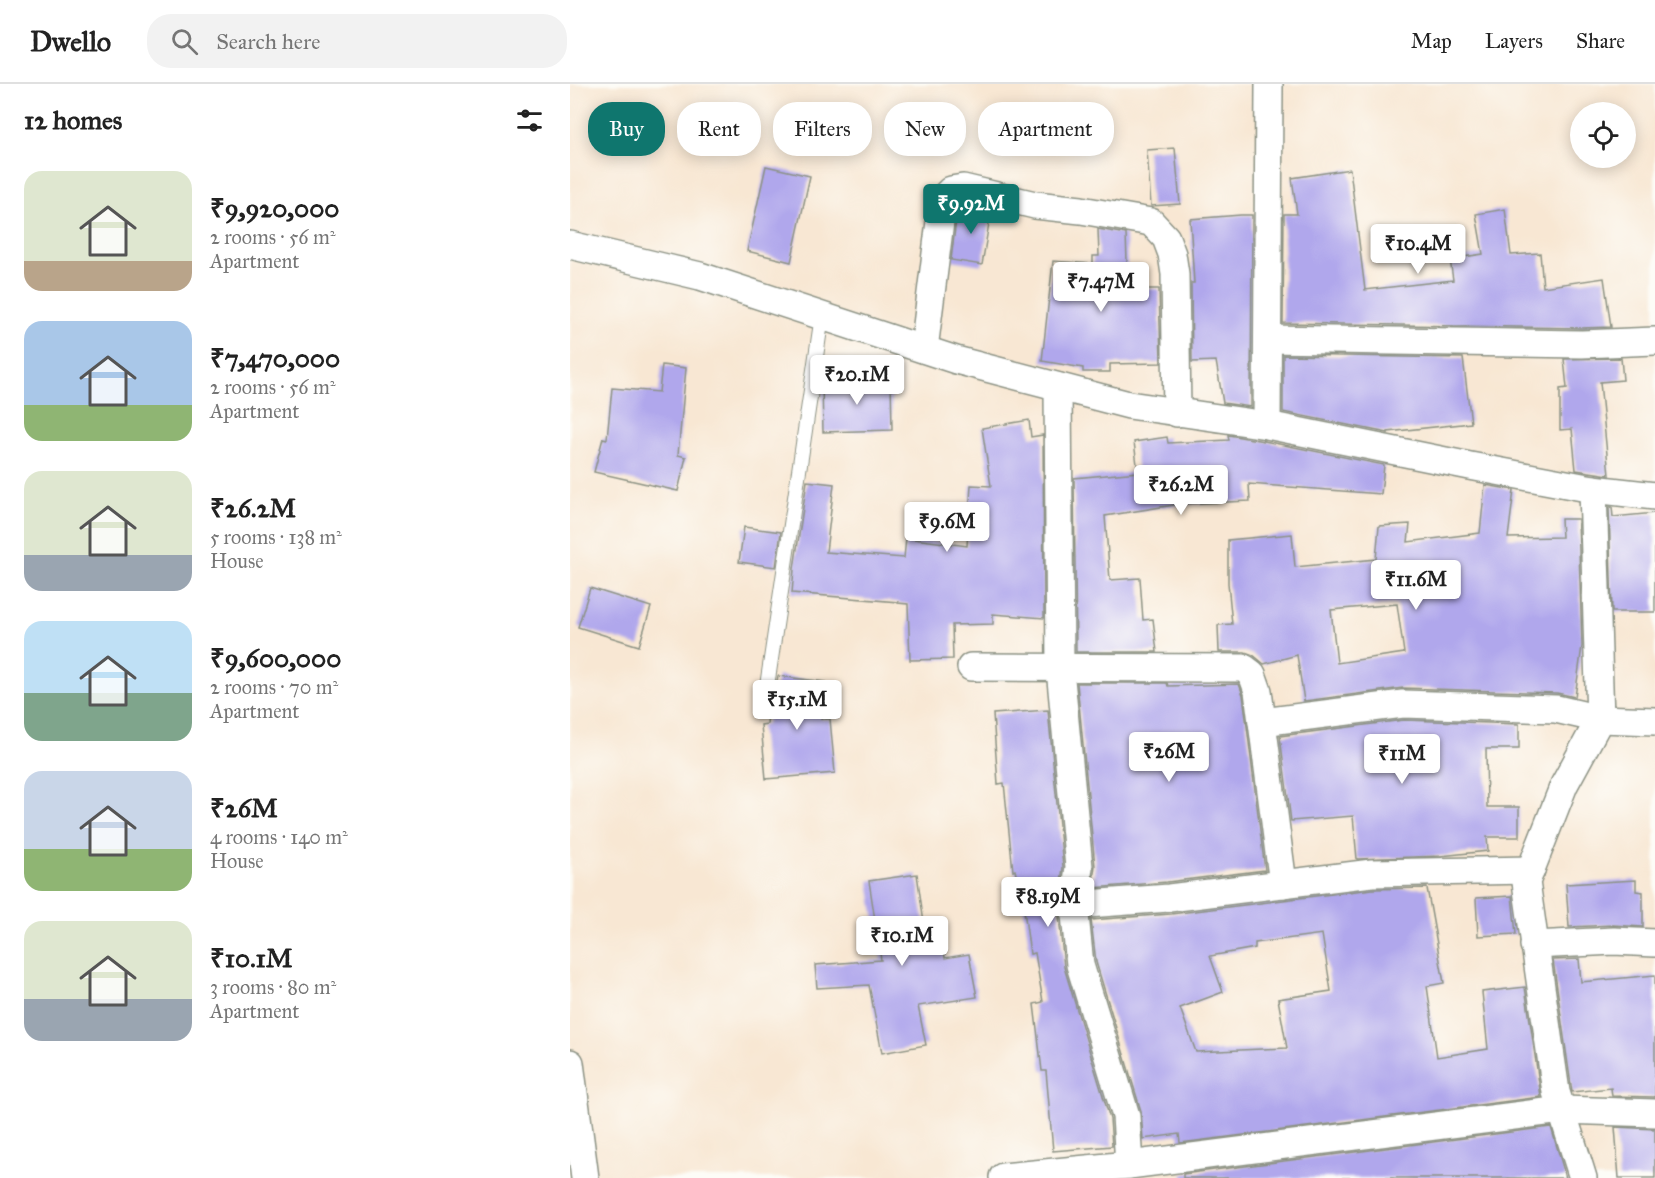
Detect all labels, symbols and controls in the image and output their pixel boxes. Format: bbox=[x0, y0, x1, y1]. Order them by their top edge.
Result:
search box bbox=[147, 14, 567, 68]
text: Dwello bbox=[30, 24, 111, 59]
icon: search bbox=[168, 25, 201, 58]
text: Search here bbox=[216, 28, 320, 55]
text: Map bbox=[1411, 28, 1452, 54]
text: Layers bbox=[1485, 28, 1543, 54]
text: Share bbox=[1576, 28, 1625, 54]
chip: Buy bbox=[588, 102, 665, 156]
chip: Rent bbox=[677, 102, 761, 156]
chip: Filters bbox=[773, 102, 872, 156]
chip: New bbox=[884, 102, 966, 156]
chip: Apartment bbox=[978, 102, 1114, 156]
map controls bbox=[1570, 102, 1636, 168]
button: locate bbox=[1570, 102, 1636, 168]
text: 12 homes bbox=[24, 104, 122, 136]
icon: filters bbox=[513, 104, 546, 137]
pin: ₹9.92M bbox=[922, 184, 1020, 235]
text: ₹9.92M bbox=[937, 191, 1005, 215]
text: ₹9,920,000 bbox=[210, 192, 339, 224]
icon: home bbox=[72, 195, 144, 267]
pin: ₹10.4M bbox=[1369, 224, 1467, 275]
text: 2 rooms · 56 m² bbox=[210, 225, 336, 249]
text: ₹10.4M bbox=[1385, 231, 1452, 255]
text: Apartment bbox=[210, 249, 299, 273]
pin: ₹7.47M bbox=[1052, 262, 1150, 313]
text: ₹7.47M bbox=[1067, 269, 1135, 293]
text: ₹7,470,000 bbox=[210, 342, 340, 374]
icon: home bbox=[72, 345, 144, 417]
pin: ₹20.1M bbox=[808, 355, 906, 406]
text: ₹20.1M bbox=[824, 362, 890, 386]
text: 2 rooms · 56 m² bbox=[210, 375, 336, 399]
text: Apartment bbox=[210, 399, 299, 423]
pin: ₹26.2M bbox=[1132, 465, 1230, 516]
text: ₹26.2M bbox=[1148, 472, 1214, 496]
text: ₹26.2M bbox=[210, 492, 296, 524]
icon: home bbox=[72, 495, 144, 567]
pin: ₹9.6M bbox=[905, 502, 989, 553]
text: ₹9.6M bbox=[918, 509, 976, 533]
text: 5 rooms · 138 m² bbox=[210, 525, 342, 549]
text: House bbox=[210, 549, 264, 573]
pin: ₹11.6M bbox=[1367, 560, 1465, 611]
text: ₹11.6M bbox=[1385, 567, 1447, 591]
text: ₹9,600,000 bbox=[210, 642, 341, 674]
icon: home bbox=[72, 645, 144, 717]
text: 2 rooms · 70 m² bbox=[210, 675, 338, 699]
pin: ₹15.1M bbox=[748, 680, 846, 731]
text: ₹15.1M bbox=[767, 687, 827, 711]
text: Apartment bbox=[210, 699, 299, 723]
pin: ₹26M bbox=[1133, 732, 1205, 783]
pin: ₹11M bbox=[1366, 734, 1438, 785]
text: ₹26M bbox=[1143, 739, 1195, 763]
text: ₹11M bbox=[1378, 741, 1426, 765]
text: ₹26M bbox=[210, 792, 278, 824]
icon: home bbox=[72, 795, 144, 867]
text: 4 rooms · 140 m² bbox=[210, 825, 348, 849]
text: House bbox=[210, 849, 264, 873]
pin: ₹8.19M bbox=[999, 877, 1097, 928]
text: ₹8.19M bbox=[1015, 884, 1081, 908]
pin: ₹10.1M bbox=[853, 916, 951, 967]
text: ₹10.1M bbox=[870, 923, 934, 947]
text: ₹10.1M bbox=[210, 942, 293, 974]
icon: home bbox=[72, 945, 144, 1017]
text: 3 rooms · 80 m² bbox=[210, 975, 336, 999]
text: Apartment bbox=[210, 999, 299, 1023]

